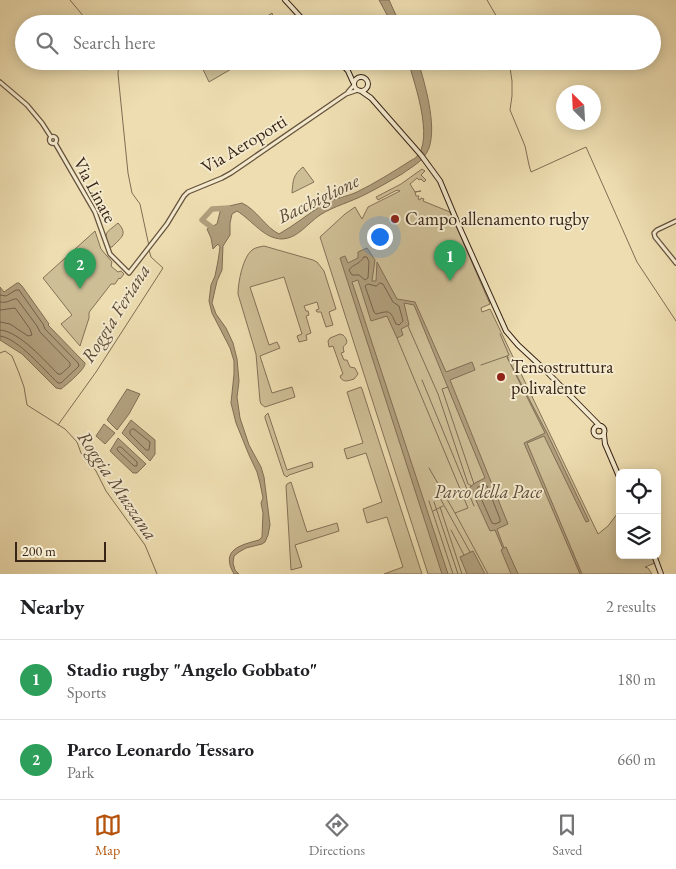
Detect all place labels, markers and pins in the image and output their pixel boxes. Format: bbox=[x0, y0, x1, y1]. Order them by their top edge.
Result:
place label: Campo allenamento rugby bbox=[405, 207, 589, 230]
marker: Campo allenamento rugby bbox=[389, 213, 401, 225]
pin: 1 bbox=[434, 240, 466, 281]
pin: 2 bbox=[64, 248, 96, 289]
place label: Tensostruttura polivalente bbox=[511, 355, 614, 399]
marker: Tensostruttura polivalente bbox=[495, 371, 507, 383]

